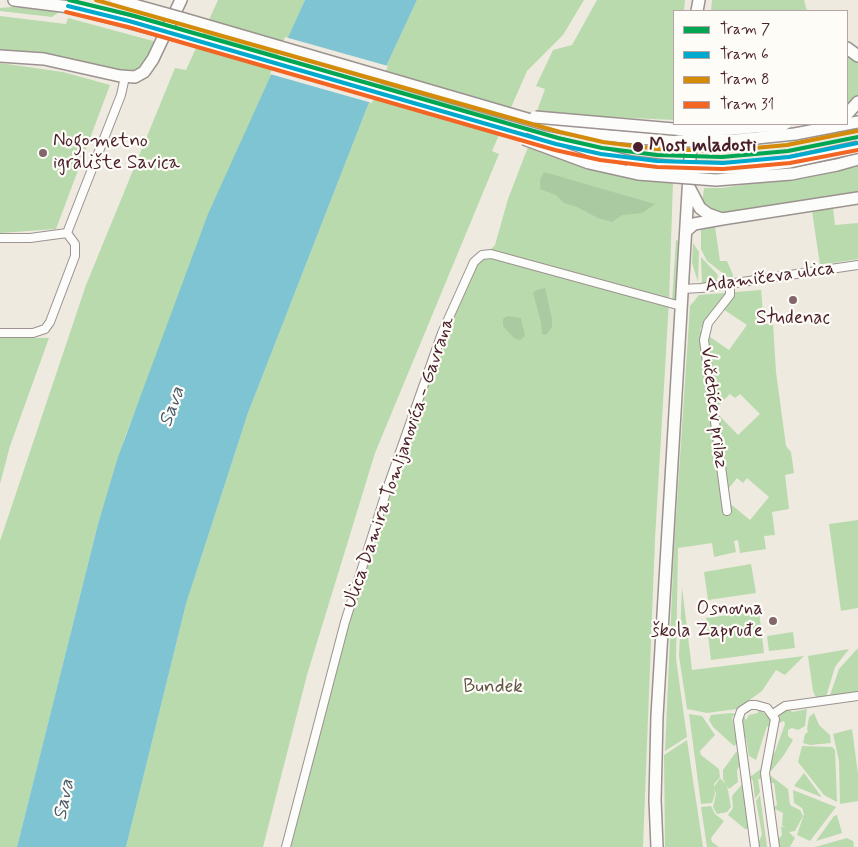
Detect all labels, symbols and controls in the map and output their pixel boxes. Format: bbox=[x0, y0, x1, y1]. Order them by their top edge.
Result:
legend bbox=[673, 10, 848, 125]
text: Tram 7 bbox=[720, 20, 770, 40]
text: Tram 6 bbox=[720, 45, 769, 65]
text: Tram 8 bbox=[720, 70, 769, 90]
text: Tram 31 bbox=[720, 95, 774, 115]
place label: Nogometno igralište Savica bbox=[53, 131, 180, 175]
place label: Most mladosti bbox=[649, 136, 757, 158]
marker: Most mladosti bbox=[631, 140, 645, 154]
marker: Nogometno igralište Savica bbox=[37, 147, 49, 159]
street label: Adamičeva ulica bbox=[704, 258, 836, 298]
marker: Studenac bbox=[787, 294, 799, 306]
place label: Studenac bbox=[756, 308, 830, 330]
street label: Ulica Damira Tomljanovića - Gavrana bbox=[339, 314, 461, 612]
street label: Vučetićev prilaz bbox=[694, 346, 732, 470]
water label: Sava bbox=[155, 384, 191, 430]
place label: Osnovna škola Zapruđe bbox=[651, 599, 763, 643]
marker: Osnovna škola Zapruđe bbox=[767, 615, 779, 627]
park label: Bundek bbox=[463, 677, 523, 699]
water label: Sava bbox=[49, 778, 81, 822]

